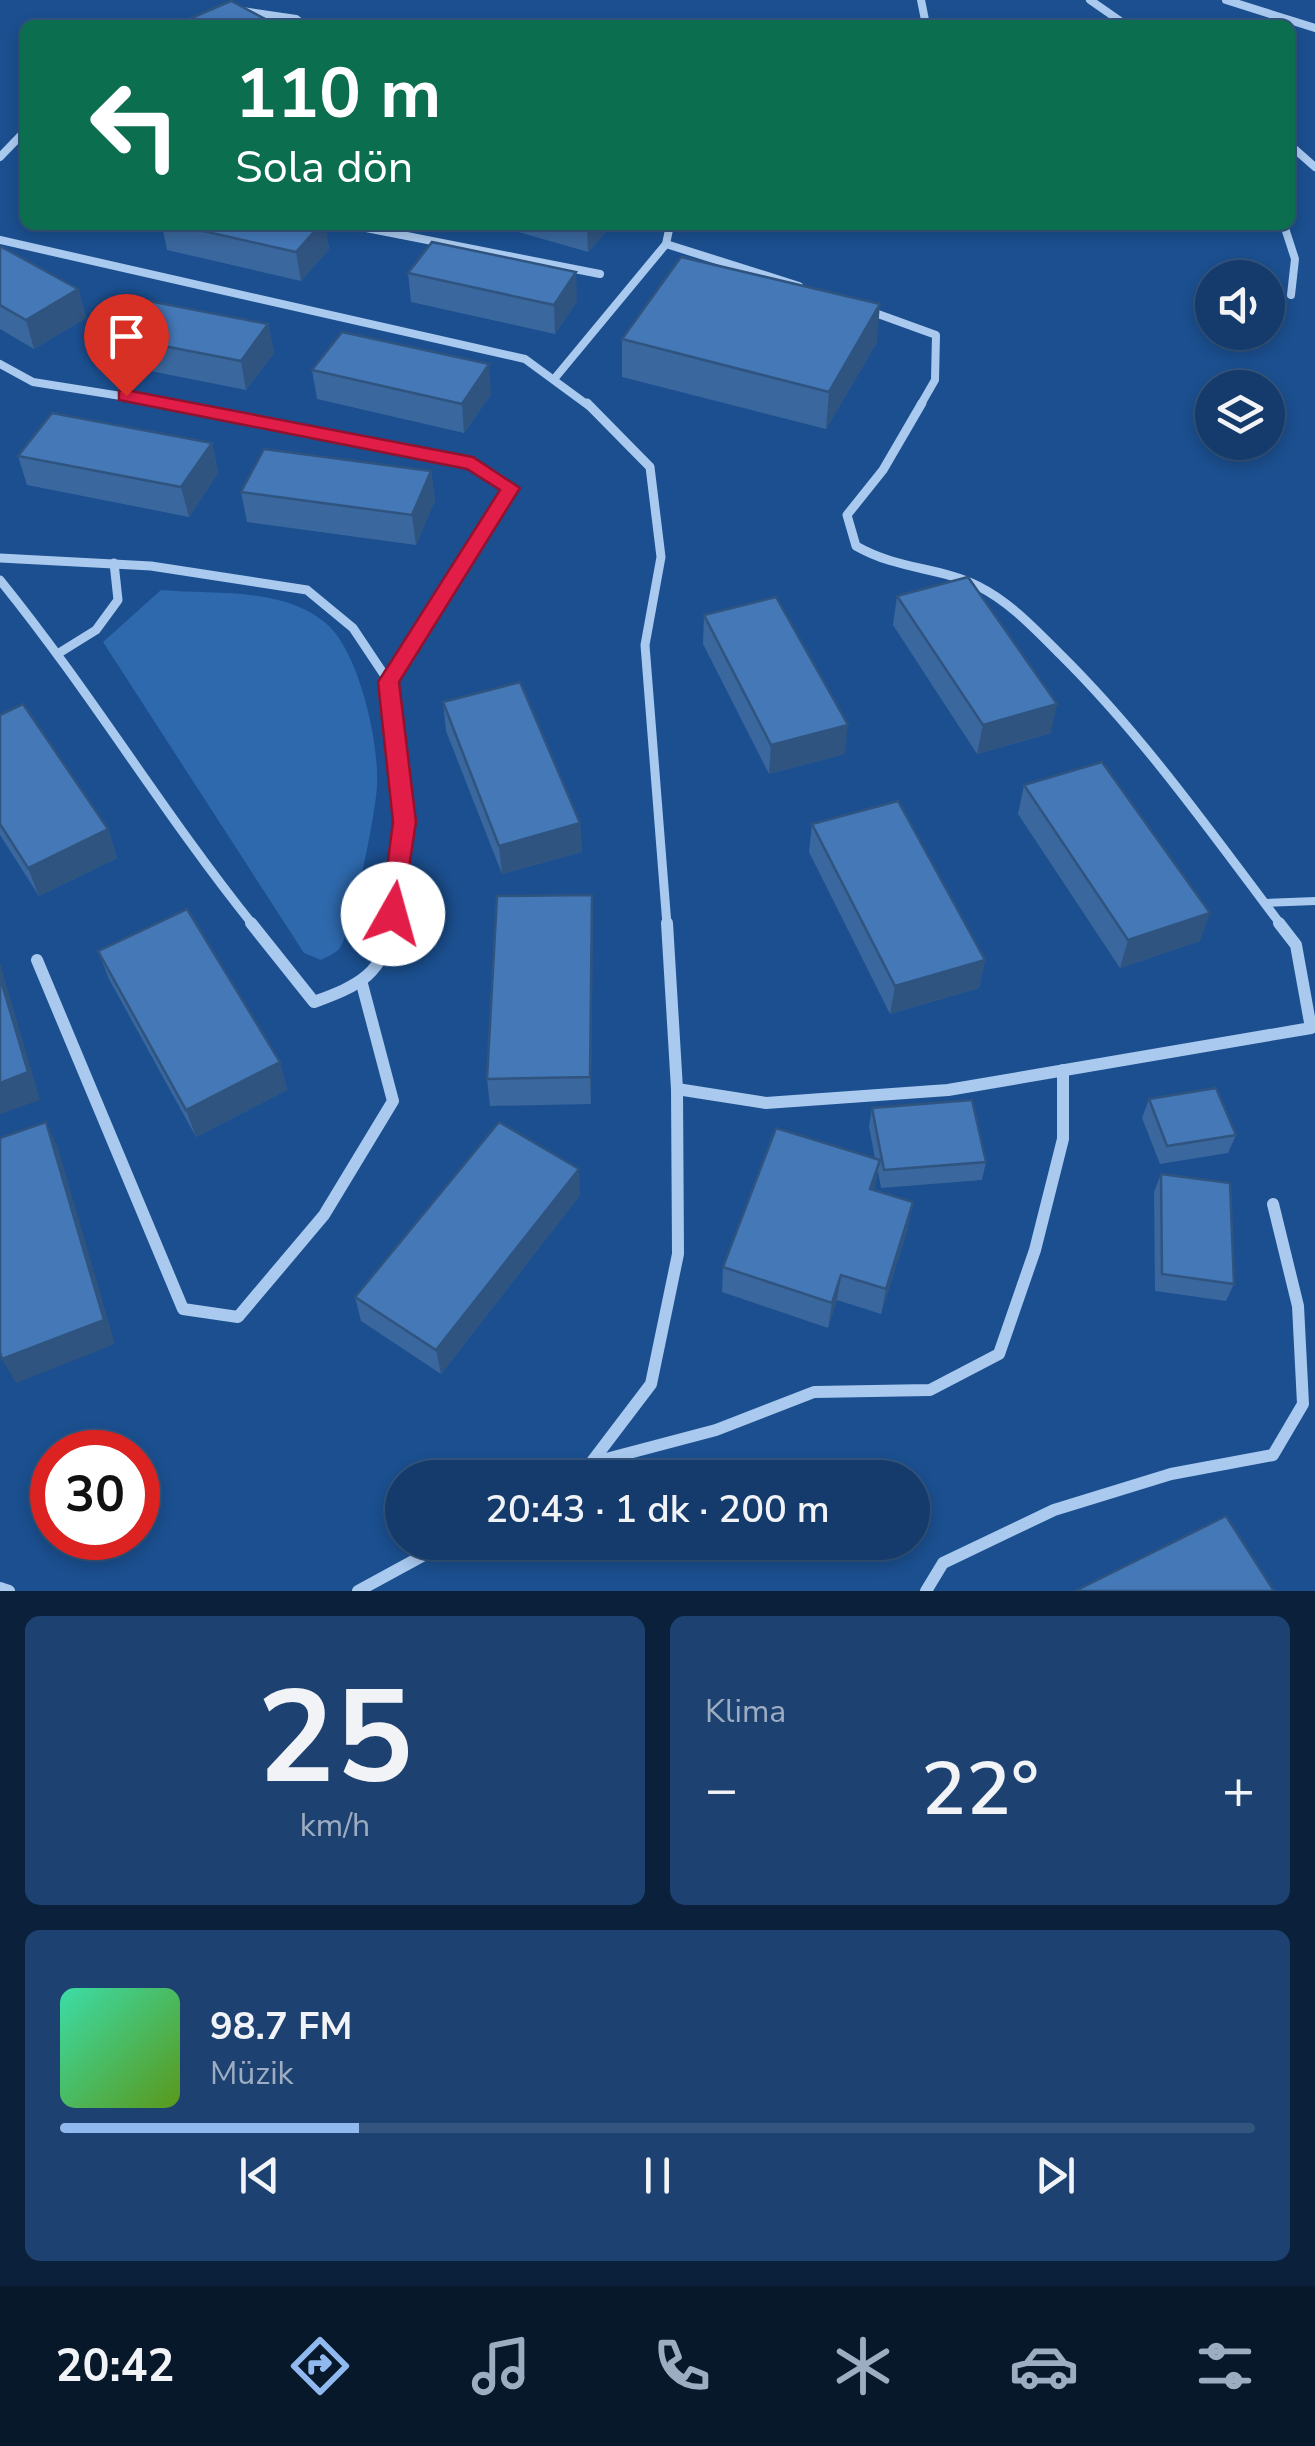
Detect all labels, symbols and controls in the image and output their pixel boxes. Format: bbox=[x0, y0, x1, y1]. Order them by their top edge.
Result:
text: 110 m bbox=[235, 46, 441, 142]
icon: left bbox=[70, 60, 200, 190]
text: Sola dön bbox=[235, 137, 413, 198]
map controls bbox=[1195, 260, 1285, 460]
button: sound bbox=[1195, 260, 1285, 350]
pin bbox=[84, 294, 169, 397]
icon: arrive bbox=[99, 309, 154, 364]
button: layers bbox=[1195, 370, 1285, 460]
position arrow bbox=[341, 862, 445, 966]
speed limit sign: 30 bbox=[30, 1430, 160, 1560]
text: 20:43 · 1 dk · 200 m bbox=[485, 1484, 830, 1535]
text: 25 bbox=[257, 1650, 413, 1827]
text: Klima bbox=[705, 1690, 786, 1733]
text: 22° bbox=[921, 1738, 1039, 1840]
text: − bbox=[705, 1752, 738, 1827]
text: + bbox=[1222, 1752, 1255, 1827]
text: km/h bbox=[300, 1804, 370, 1847]
text: 98.7 FM bbox=[210, 2001, 352, 2052]
text: Müzik bbox=[210, 2052, 294, 2095]
icon: previous bbox=[232, 2148, 287, 2203]
icon: pause bbox=[630, 2148, 685, 2203]
icon: next bbox=[1028, 2148, 1083, 2203]
icon: directions bbox=[285, 2331, 355, 2401]
icon: music bbox=[466, 2331, 536, 2401]
icon: phone bbox=[647, 2331, 717, 2401]
icon: climate bbox=[828, 2331, 898, 2401]
icon: car bbox=[1009, 2331, 1079, 2401]
icon: filters bbox=[1190, 2331, 1260, 2401]
text: 20:42 bbox=[55, 2336, 175, 2397]

